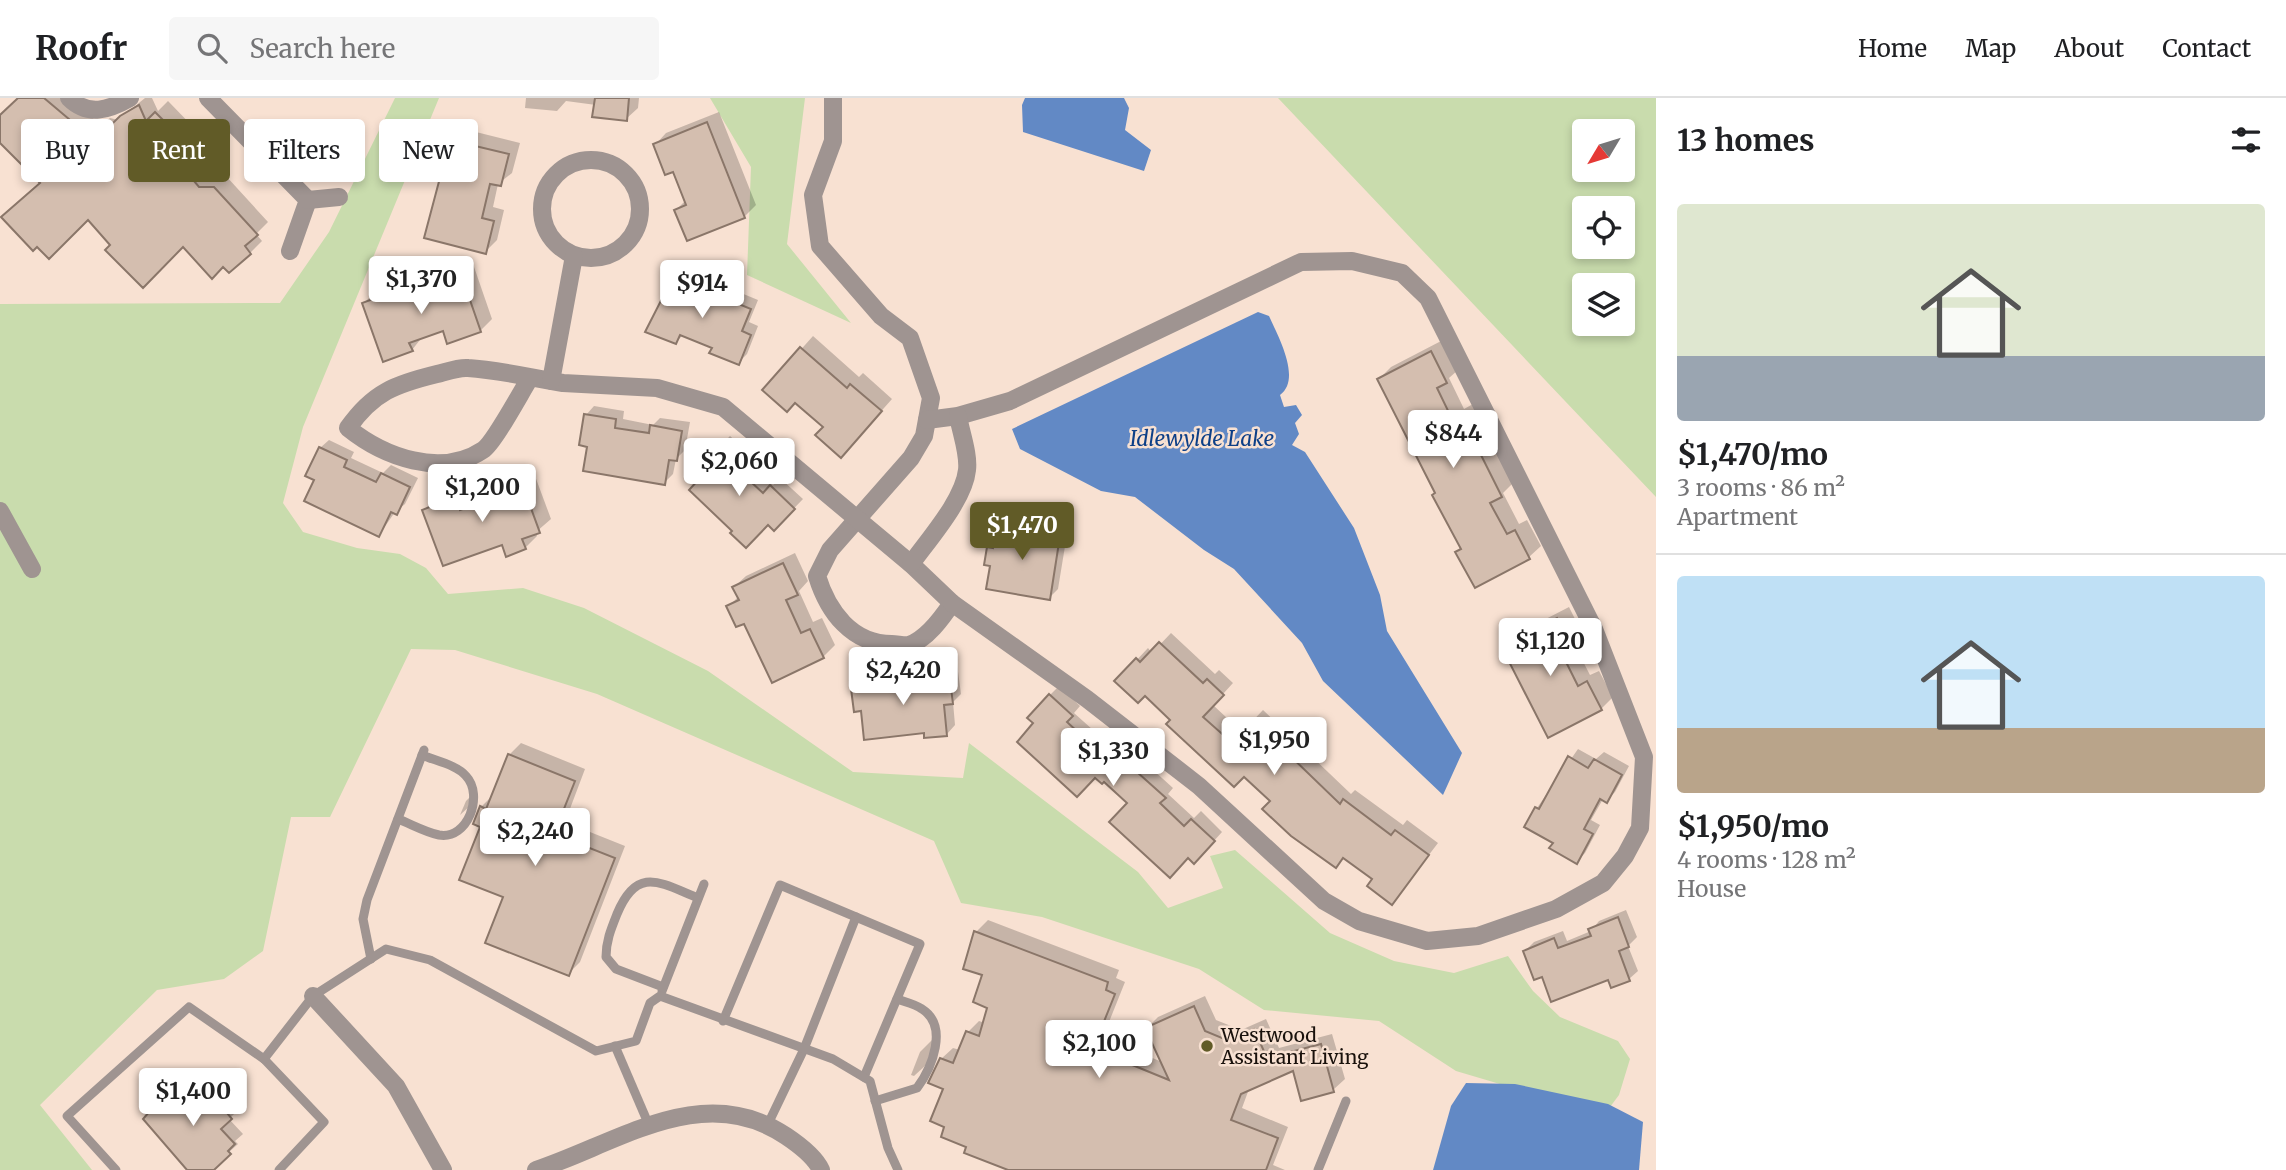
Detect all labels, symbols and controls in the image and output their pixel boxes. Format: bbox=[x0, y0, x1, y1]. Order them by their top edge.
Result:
search box bbox=[169, 17, 659, 80]
text: Roofr bbox=[35, 28, 127, 69]
icon: search bbox=[193, 29, 231, 67]
text: Search here bbox=[249, 32, 395, 65]
text: Home bbox=[1858, 33, 1927, 64]
text: Map bbox=[1965, 33, 2016, 64]
text: About bbox=[2054, 33, 2124, 64]
text: Contact bbox=[2162, 33, 2251, 64]
chip: Buy bbox=[21, 119, 114, 182]
chip: Rent bbox=[128, 119, 230, 182]
chip: Filters bbox=[244, 119, 365, 182]
chip: New bbox=[379, 119, 478, 182]
north arrow bbox=[1572, 119, 1634, 182]
map controls bbox=[1572, 119, 1635, 336]
text: 13 homes bbox=[1677, 121, 1815, 159]
icon: filters bbox=[2227, 121, 2265, 159]
button: locate bbox=[1572, 196, 1635, 259]
icon: home bbox=[1908, 250, 2034, 376]
pin: $1,370 bbox=[364, 256, 478, 316]
pin: $914 bbox=[661, 260, 743, 320]
text: $1,370 bbox=[385, 264, 457, 293]
text: $914 bbox=[676, 268, 728, 297]
button: layers bbox=[1572, 273, 1635, 336]
pin: $844 bbox=[1412, 410, 1494, 470]
text: $844 bbox=[1424, 418, 1482, 447]
water label: Idlewylde Lake bbox=[1130, 425, 1274, 452]
text: $1,470/mo bbox=[1677, 435, 1828, 473]
pin: $2,060 bbox=[682, 438, 796, 498]
text: $2,060 bbox=[700, 446, 778, 475]
pin: $1,200 bbox=[425, 464, 539, 524]
text: $1,200 bbox=[444, 472, 520, 501]
text: 3 rooms · 86 m² bbox=[1677, 473, 1845, 502]
text: Apartment bbox=[1677, 502, 1798, 531]
pin: $1,470 bbox=[965, 503, 1079, 562]
text: $1,470 bbox=[986, 510, 1058, 539]
pin: $1,120 bbox=[1493, 618, 1607, 678]
icon: home bbox=[1908, 622, 2034, 748]
text: $1,120 bbox=[1515, 626, 1585, 655]
pin: $2,420 bbox=[846, 648, 960, 707]
text: $2,420 bbox=[865, 655, 941, 684]
pin: $1,950 bbox=[1217, 718, 1331, 777]
text: $1,950 bbox=[1238, 725, 1310, 754]
pin: $1,330 bbox=[1056, 728, 1170, 788]
text: $1,330 bbox=[1077, 736, 1149, 765]
text: $1,950/mo bbox=[1677, 807, 1829, 845]
pin: $2,240 bbox=[478, 808, 592, 868]
text: $2,240 bbox=[496, 816, 574, 845]
text: 4 rooms · 128 m² bbox=[1677, 845, 1856, 874]
text: House bbox=[1677, 874, 1746, 903]
pin: $2,100 bbox=[1042, 1020, 1156, 1080]
place label: Westwood Assistant Living bbox=[1220, 1023, 1369, 1069]
text: $2,100 bbox=[1062, 1028, 1136, 1057]
marker: Westwood Assistant Living bbox=[1199, 1038, 1215, 1054]
pin: $1,400 bbox=[136, 1068, 250, 1128]
text: $1,400 bbox=[155, 1076, 231, 1105]

